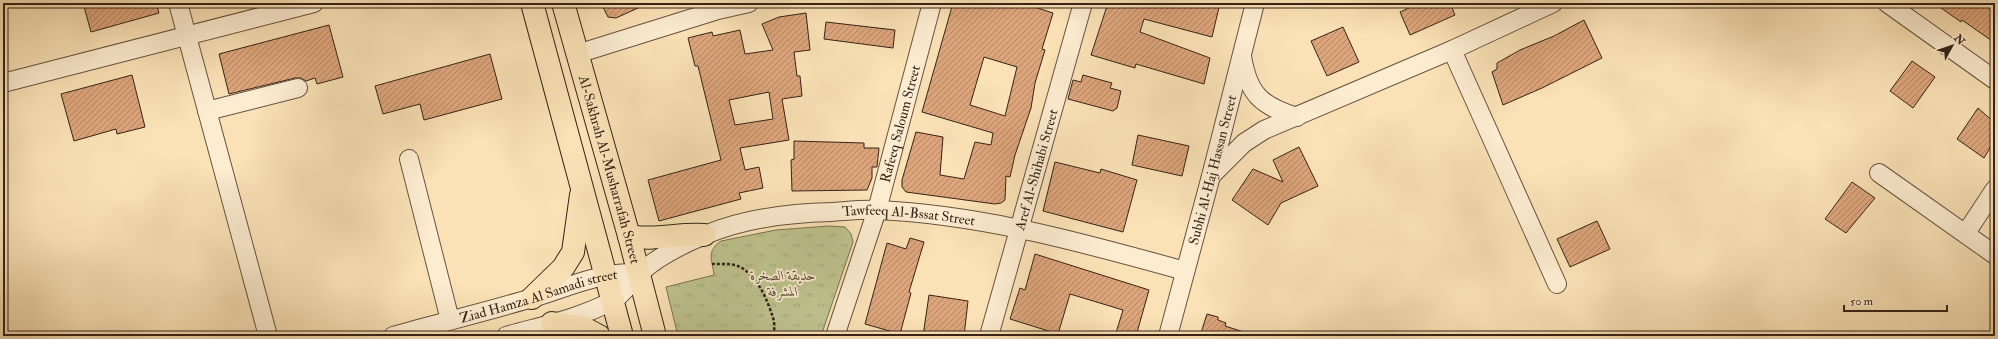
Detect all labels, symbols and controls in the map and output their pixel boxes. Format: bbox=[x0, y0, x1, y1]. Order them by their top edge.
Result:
north arrow bbox=[1932, 26, 1972, 66]
text: N bbox=[1950, 31, 1968, 49]
street label: Rafeeq Saloum Street bbox=[876, 63, 924, 184]
street label: Al-Sakhrah Al-Musharrafah Street bbox=[575, 72, 644, 266]
street label: Subhi Al-Haj Hassan Street bbox=[1184, 93, 1240, 247]
street label: Aref Al-Shihabi Street bbox=[1011, 107, 1061, 233]
street label: Tawfeeq Al-Bssat Street bbox=[841, 201, 977, 229]
street label: Ziad Hamza Al Samadi street bbox=[458, 265, 619, 326]
park label: حديقة الصخرة المشرفة bbox=[749, 267, 816, 301]
scale bar bbox=[1844, 287, 1947, 313]
text: 50 m bbox=[1850, 294, 1874, 309]

